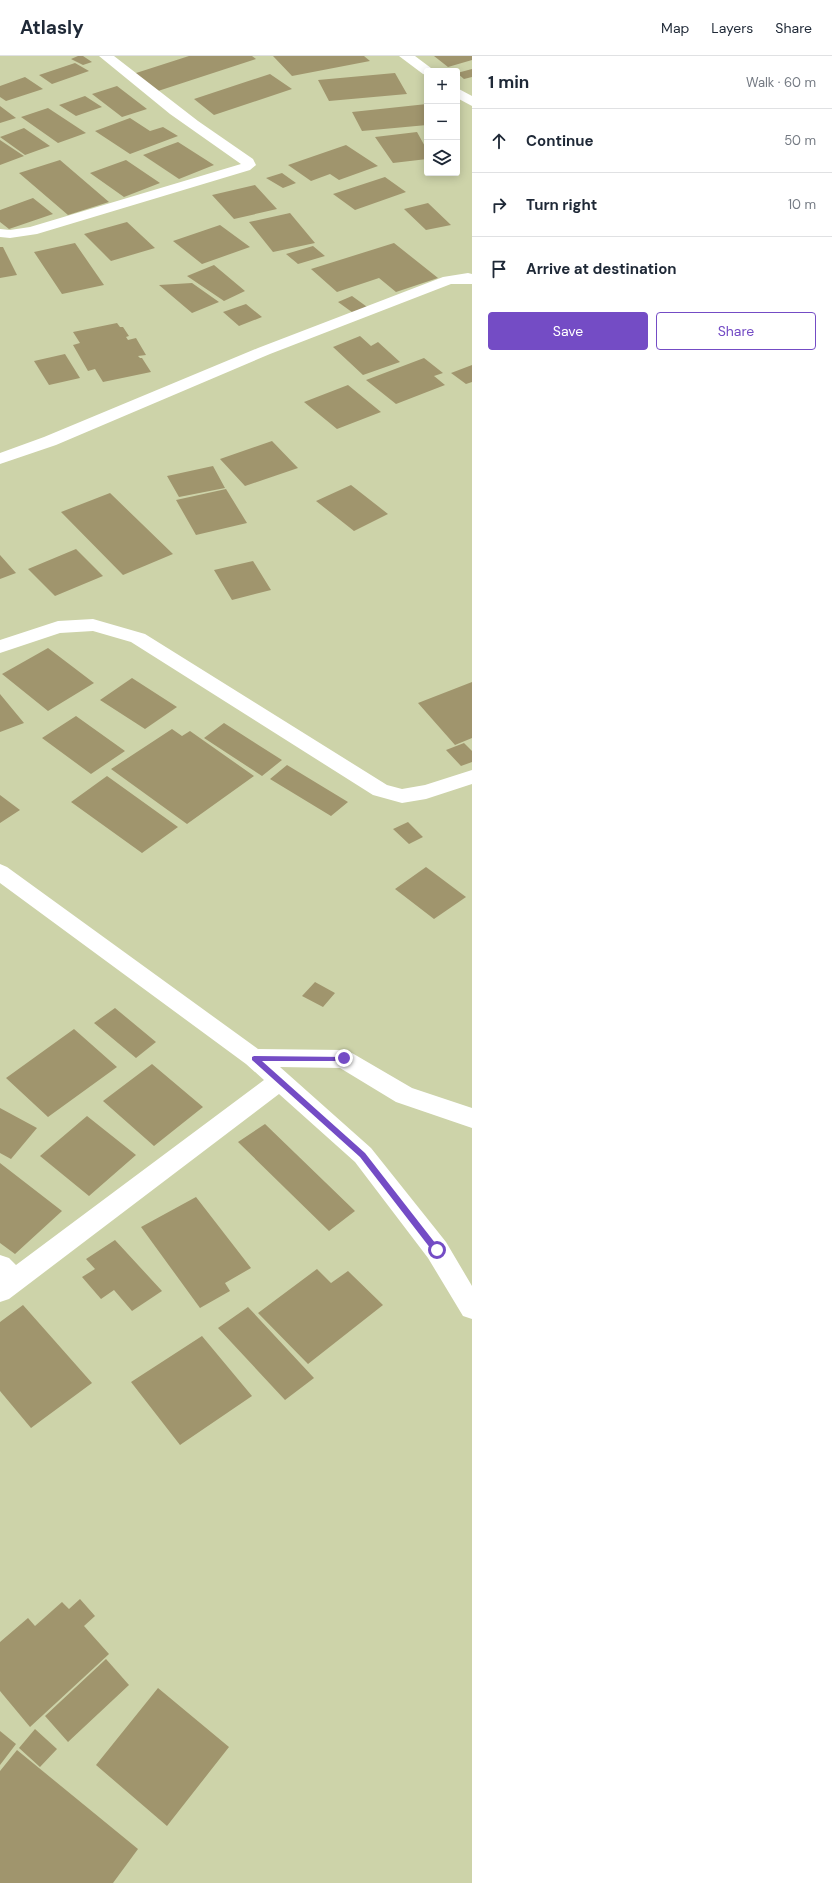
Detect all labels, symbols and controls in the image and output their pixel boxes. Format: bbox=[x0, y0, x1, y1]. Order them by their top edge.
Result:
text: Atlasly bbox=[20, 15, 84, 40]
text: Map bbox=[661, 19, 689, 37]
text: Layers bbox=[711, 19, 753, 37]
text: Share bbox=[775, 19, 812, 37]
map controls bbox=[424, 68, 460, 176]
button: + bbox=[424, 68, 460, 104]
text: 1 min bbox=[488, 71, 529, 93]
text: Walk · 60 m bbox=[746, 74, 816, 91]
button: − bbox=[424, 104, 460, 140]
icon: ahead bbox=[488, 130, 510, 152]
text: Continue bbox=[526, 131, 594, 151]
text: 50 m bbox=[784, 132, 816, 149]
button: layers bbox=[424, 140, 460, 176]
icon: right bbox=[488, 194, 510, 216]
text: Turn right bbox=[526, 195, 597, 215]
text: 10 m bbox=[788, 196, 816, 213]
icon: arrive bbox=[488, 258, 510, 280]
text: Arrive at destination bbox=[526, 259, 677, 279]
button: Save bbox=[488, 312, 648, 350]
button: Share bbox=[656, 312, 816, 350]
route end bbox=[335, 1049, 353, 1067]
route start bbox=[428, 1241, 446, 1259]

